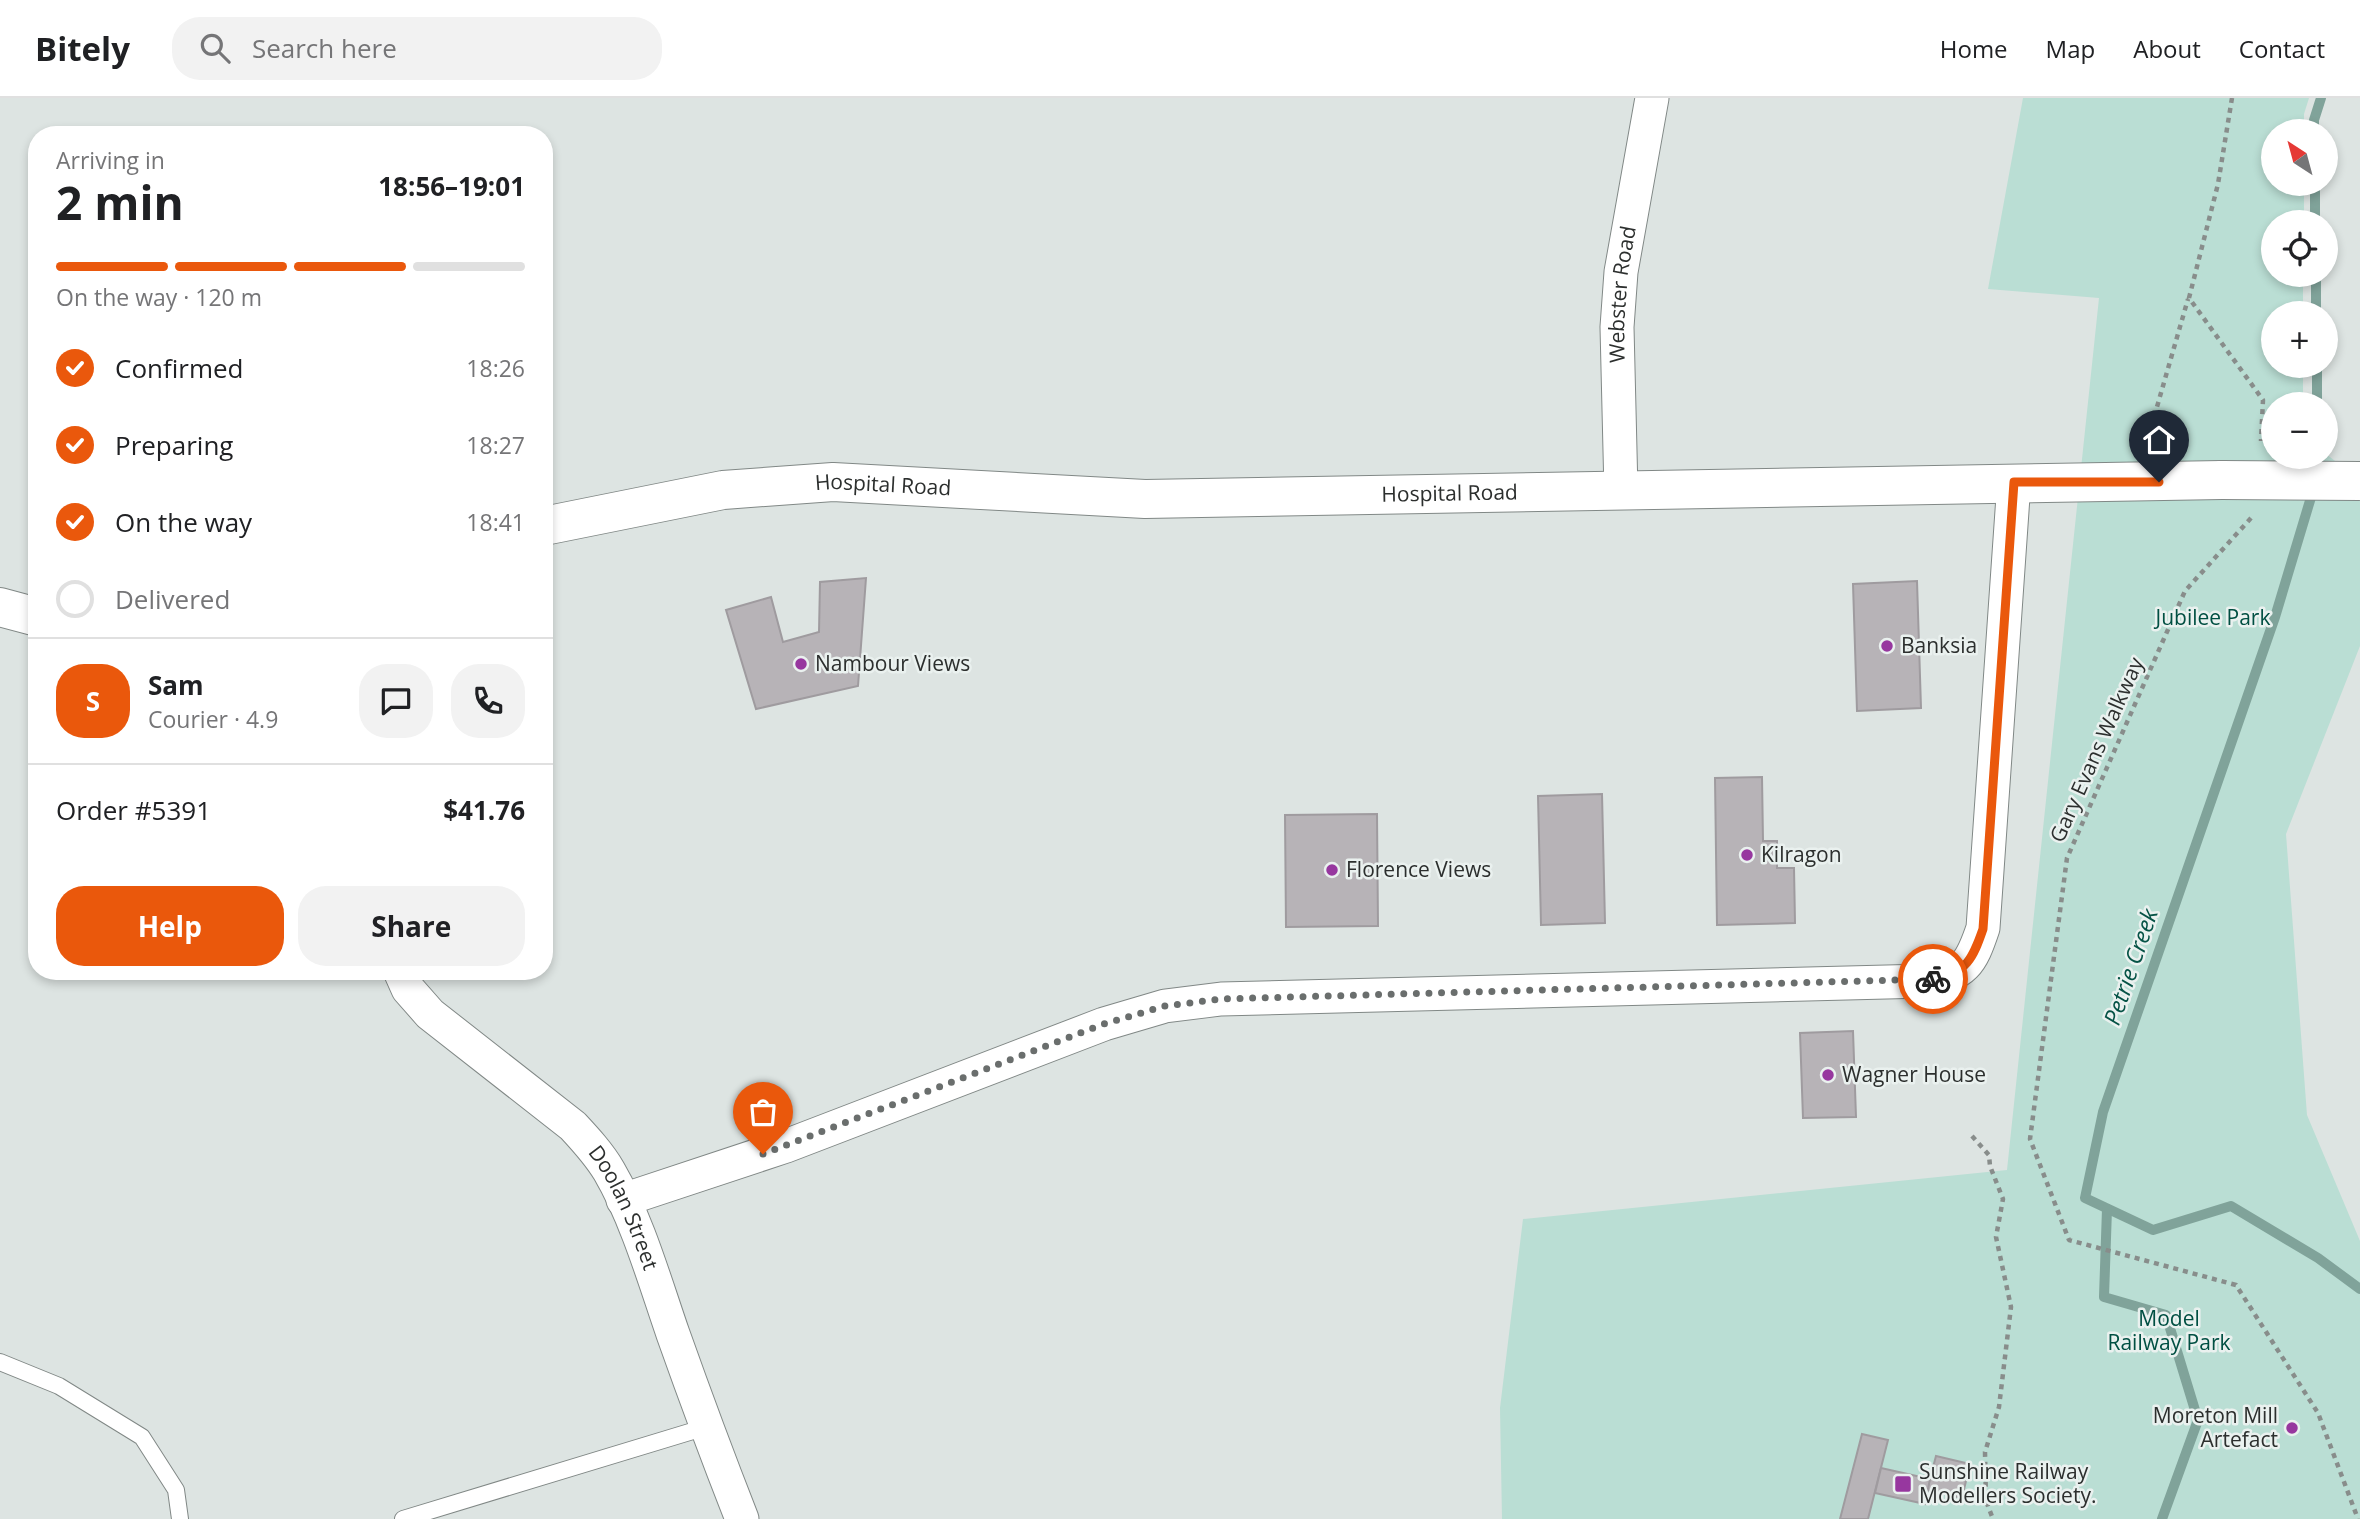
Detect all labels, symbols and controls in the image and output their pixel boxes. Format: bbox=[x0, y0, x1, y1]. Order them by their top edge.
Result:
search box bbox=[172, 17, 662, 80]
text: Bitely bbox=[35, 26, 130, 71]
icon: search bbox=[196, 29, 234, 67]
text: Search here bbox=[252, 30, 397, 66]
text: Home bbox=[1940, 32, 2008, 65]
text: Map bbox=[2046, 32, 2095, 65]
text: About bbox=[2133, 32, 2201, 65]
text: Contact bbox=[2239, 32, 2325, 65]
north arrow bbox=[2261, 119, 2338, 196]
map controls bbox=[2261, 119, 2338, 469]
text: Arriving in bbox=[56, 144, 165, 176]
text: 18:56–19:01 bbox=[378, 168, 525, 204]
text: 2 min bbox=[56, 171, 184, 233]
button: locate bbox=[2261, 210, 2338, 287]
street label: Webster Road bbox=[1602, 224, 1642, 363]
text: On the way · 120 m bbox=[56, 281, 262, 313]
button: + bbox=[2261, 301, 2338, 378]
icon: check bbox=[56, 349, 94, 387]
text: Confirmed bbox=[115, 350, 243, 386]
text: 18:26 bbox=[466, 352, 525, 384]
button: − bbox=[2261, 392, 2338, 469]
pin bbox=[2129, 410, 2189, 482]
icon: home bbox=[2140, 421, 2178, 459]
icon: check bbox=[56, 426, 94, 464]
text: Preparing bbox=[115, 427, 233, 463]
text: 18:27 bbox=[466, 429, 525, 461]
street label: Hospital Road bbox=[814, 467, 952, 501]
street label: Hospital Road bbox=[1381, 477, 1518, 508]
icon: check bbox=[56, 503, 94, 541]
text: On the way bbox=[115, 504, 252, 540]
text: 18:41 bbox=[466, 506, 525, 538]
text: Delivered bbox=[115, 581, 230, 617]
park label: Jubilee Park bbox=[2154, 603, 2270, 631]
place label: Banksia bbox=[1901, 631, 1977, 659]
marker: Banksia bbox=[1879, 638, 1895, 654]
place label: Nambour Views bbox=[815, 649, 970, 677]
street label: Gary Evans Walkway bbox=[2043, 652, 2150, 846]
marker: Nambour Views bbox=[793, 656, 809, 672]
button: chat bbox=[359, 664, 433, 738]
button: phone bbox=[451, 664, 525, 738]
text: Sam bbox=[148, 667, 204, 703]
text: S bbox=[86, 683, 100, 719]
text: Courier · 4.9 bbox=[148, 703, 278, 735]
text: Order #5391 bbox=[56, 792, 211, 828]
text: $41.76 bbox=[443, 792, 525, 828]
place label: Kilragon bbox=[1761, 840, 1842, 868]
marker: Kilragon bbox=[1739, 847, 1755, 863]
place label: Florence Views bbox=[1346, 855, 1491, 883]
marker: Florence Views bbox=[1324, 862, 1340, 878]
button: Help bbox=[56, 886, 284, 966]
button: Share bbox=[298, 886, 525, 966]
water label: Petrie Creek bbox=[2095, 903, 2165, 1029]
courier bbox=[1898, 944, 1968, 1014]
icon: bike bbox=[1914, 960, 1952, 998]
place label: Wagner House bbox=[1842, 1060, 1986, 1088]
marker: Wagner House bbox=[1820, 1067, 1836, 1083]
pin bbox=[733, 1082, 793, 1154]
icon: bag bbox=[744, 1093, 782, 1131]
street label: Doolan Street bbox=[583, 1139, 665, 1273]
park label: Model Railway Park bbox=[2107, 1304, 2231, 1356]
place label: Moreton Mill Artefact bbox=[2153, 1401, 2278, 1453]
marker: Moreton Mill Artefact bbox=[2284, 1420, 2300, 1436]
place label: Sunshine Railway Modellers Society. bbox=[1919, 1457, 2096, 1509]
marker: Sunshine Railway Modellers Society. bbox=[1893, 1474, 1913, 1494]

